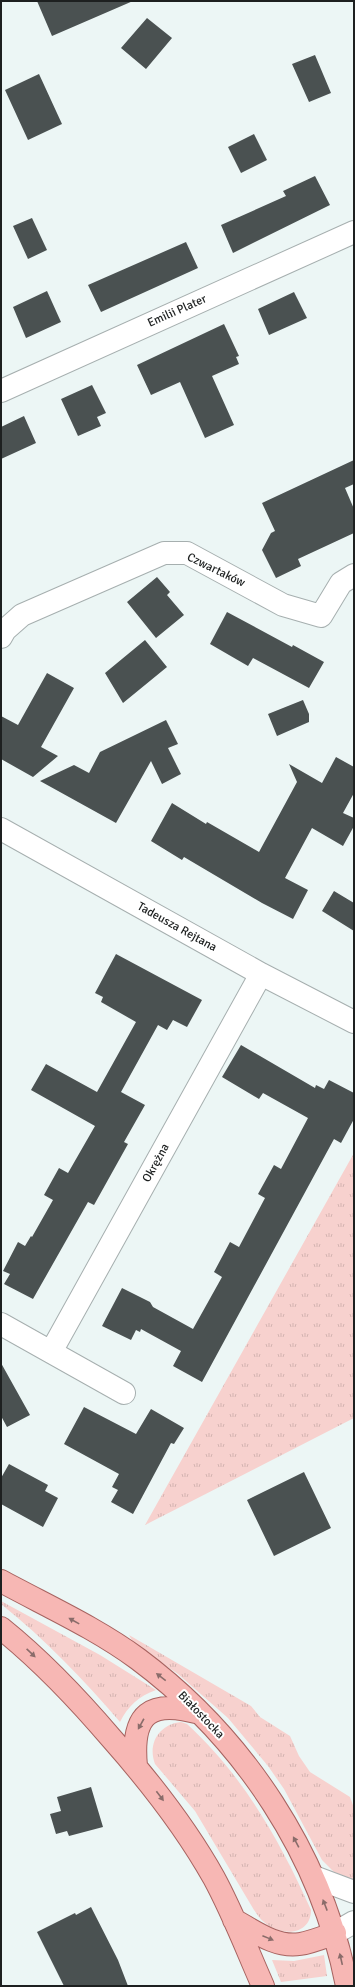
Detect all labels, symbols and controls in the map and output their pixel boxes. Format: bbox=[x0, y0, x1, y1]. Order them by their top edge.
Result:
street label: Emilii Plater bbox=[145, 291, 209, 331]
street label: Czwartaków bbox=[185, 550, 248, 591]
street label: Tadeusza Rejtana bbox=[135, 899, 219, 955]
street label: Okrężna bbox=[139, 1141, 173, 1185]
one-way arrow bbox=[68, 1618, 80, 1624]
one-way arrow bbox=[26, 1649, 36, 1658]
one-way arrow bbox=[155, 1673, 166, 1681]
street label: Białostocka bbox=[175, 1688, 227, 1742]
one-way arrow bbox=[138, 1718, 144, 1730]
one-way arrow bbox=[155, 1791, 164, 1802]
one-way arrow bbox=[292, 1837, 299, 1848]
one-way arrow bbox=[321, 1898, 327, 1910]
one-way arrow bbox=[263, 1936, 275, 1942]
one-way arrow bbox=[338, 1953, 344, 1966]

